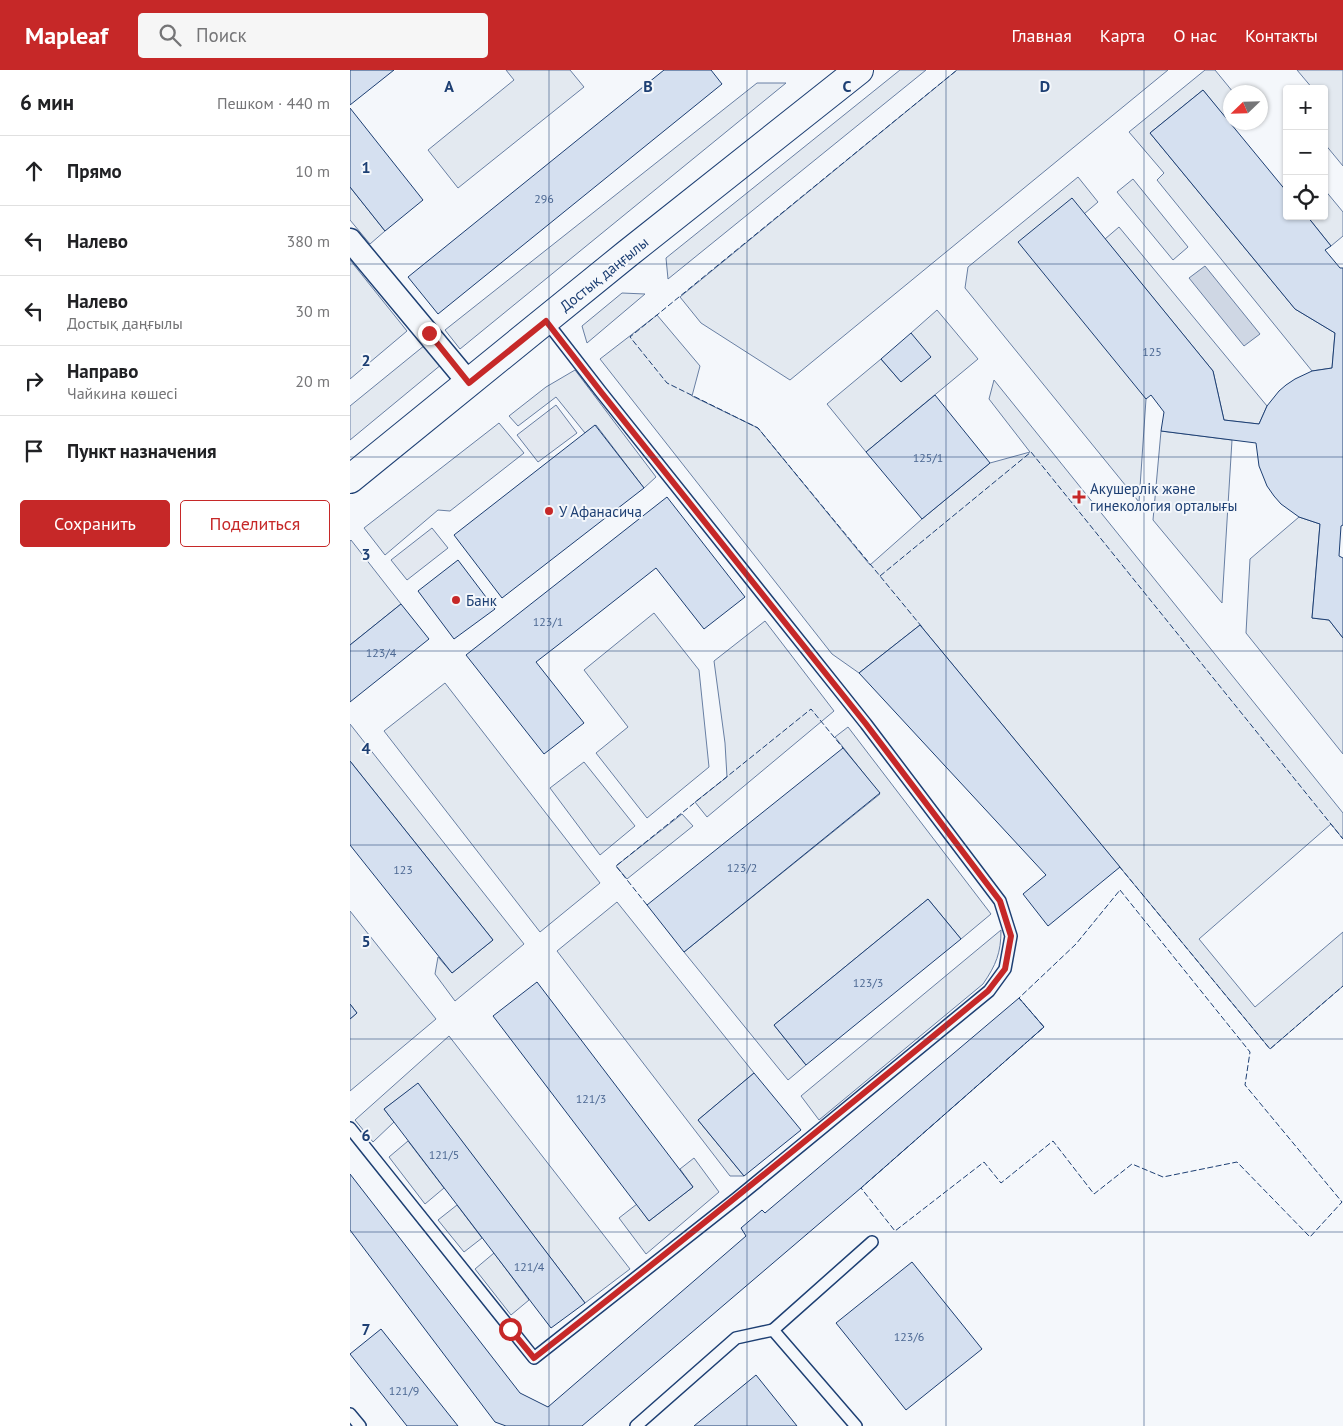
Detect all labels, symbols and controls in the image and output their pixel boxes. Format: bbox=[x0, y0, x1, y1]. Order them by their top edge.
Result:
search box bbox=[138, 13, 488, 58]
text: Mapleaf bbox=[25, 20, 108, 51]
icon: search bbox=[156, 21, 184, 49]
text: Поиск bbox=[196, 23, 247, 47]
text: Главная bbox=[1011, 24, 1072, 47]
text: Карта bbox=[1100, 24, 1145, 47]
text: О нас bbox=[1173, 24, 1217, 47]
text: Контакты bbox=[1245, 24, 1318, 47]
text: A bbox=[444, 76, 454, 96]
text: B bbox=[643, 76, 653, 96]
text: C bbox=[843, 76, 852, 96]
text: D bbox=[1040, 76, 1050, 96]
north arrow bbox=[1223, 85, 1268, 130]
map controls bbox=[1283, 85, 1328, 220]
button: + bbox=[1283, 85, 1328, 130]
text: 6 мин bbox=[20, 89, 74, 116]
text: Пешком · 440 m bbox=[217, 93, 330, 113]
button: − bbox=[1283, 130, 1328, 175]
icon: ahead bbox=[20, 157, 48, 185]
text: 1 bbox=[361, 157, 371, 177]
text: Прямо bbox=[67, 159, 122, 183]
text: 10 m bbox=[295, 161, 330, 181]
button: locate bbox=[1283, 175, 1328, 220]
house number: 296 bbox=[534, 191, 554, 206]
icon: left bbox=[20, 227, 48, 255]
text: Налево bbox=[67, 229, 128, 253]
text: 380 m bbox=[287, 231, 330, 251]
street label: Достық даңғылы bbox=[556, 232, 652, 316]
text: Налево bbox=[67, 289, 128, 313]
icon: left bbox=[20, 297, 48, 325]
text: 30 m bbox=[295, 301, 330, 321]
text: Достық даңғылы bbox=[67, 313, 183, 333]
route end bbox=[418, 322, 441, 345]
house number: 125 bbox=[1142, 344, 1162, 359]
text: 2 bbox=[361, 350, 371, 370]
text: Направо bbox=[67, 359, 138, 383]
icon: right bbox=[20, 367, 48, 395]
text: 20 m bbox=[295, 371, 330, 391]
text: Чайкина көшесі bbox=[67, 383, 178, 403]
icon: arrive bbox=[20, 437, 48, 465]
text: Пункт назначения bbox=[67, 439, 217, 463]
house number: 125/1 bbox=[913, 450, 943, 465]
place label: Акушерлік және гинекология орталығы bbox=[1090, 479, 1237, 515]
marker: Акушерлік және гинекология орталығы bbox=[1072, 490, 1086, 504]
button: Сохранить bbox=[20, 500, 170, 547]
button: Поделиться bbox=[180, 500, 330, 547]
place label: У Афанасича bbox=[559, 502, 642, 521]
marker: У Афанасича bbox=[543, 505, 555, 517]
text: 3 bbox=[361, 544, 371, 564]
place label: Банк bbox=[466, 591, 498, 610]
marker: Банк bbox=[450, 594, 462, 606]
house number: 123/1 bbox=[533, 614, 563, 629]
house number: 123/4 bbox=[366, 645, 397, 660]
text: 4 bbox=[361, 738, 371, 758]
house number: 123/2 bbox=[727, 860, 757, 875]
house number: 123 bbox=[393, 862, 413, 877]
text: 5 bbox=[361, 931, 371, 951]
house number: 123/3 bbox=[853, 975, 883, 990]
house number: 121/3 bbox=[576, 1091, 606, 1106]
text: 6 bbox=[361, 1125, 371, 1145]
house number: 121/5 bbox=[429, 1147, 459, 1162]
house number: 121/4 bbox=[514, 1259, 545, 1274]
route start bbox=[499, 1318, 522, 1341]
text: 7 bbox=[361, 1319, 371, 1339]
house number: 123/6 bbox=[894, 1329, 924, 1344]
house number: 121/9 bbox=[389, 1383, 419, 1398]

